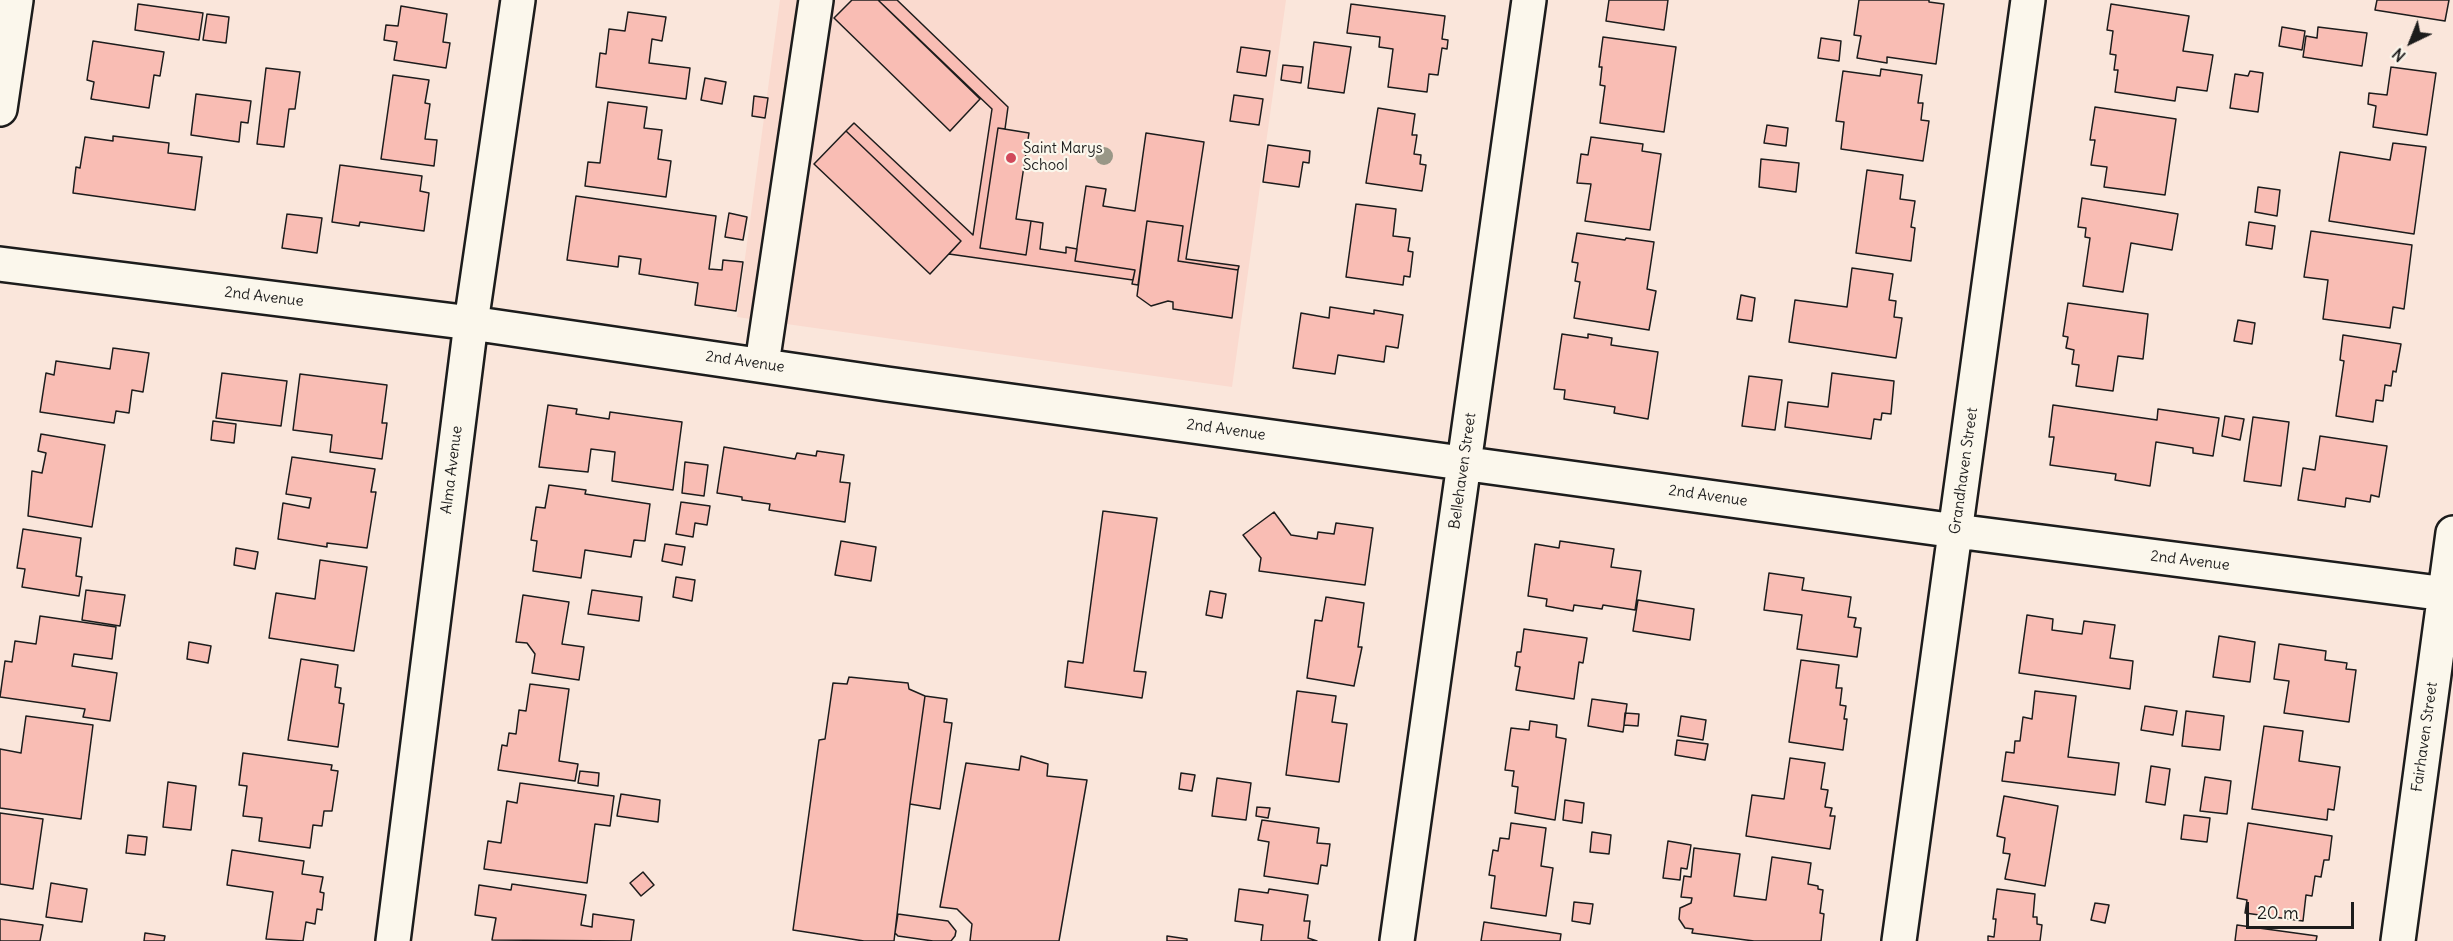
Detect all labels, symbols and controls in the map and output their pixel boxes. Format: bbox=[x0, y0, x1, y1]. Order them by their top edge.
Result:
north arrow bbox=[2381, 12, 2441, 72]
text: N bbox=[2388, 44, 2410, 66]
place label: Saint Marys School bbox=[1023, 140, 1103, 175]
marker: Saint Marys School bbox=[1004, 151, 1018, 165]
street label: 2nd Avenue bbox=[223, 283, 305, 311]
street label: 2nd Avenue bbox=[704, 348, 786, 376]
street label: Grandhaven Street bbox=[1946, 407, 1982, 535]
street label: Bellehaven Street bbox=[1446, 412, 1480, 530]
street label: 2nd Avenue bbox=[1185, 416, 1267, 444]
street label: Alma Avenue bbox=[438, 425, 466, 515]
street label: 2nd Avenue bbox=[1667, 482, 1749, 510]
street label: 2nd Avenue bbox=[2149, 547, 2231, 575]
street label: Fairhaven Street bbox=[2408, 681, 2442, 793]
scale bar bbox=[2249, 890, 2357, 928]
text: 20 m bbox=[2257, 901, 2299, 924]

